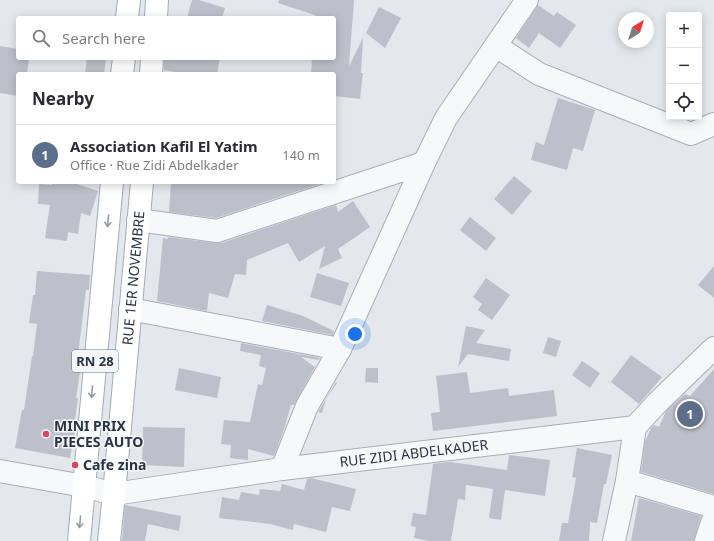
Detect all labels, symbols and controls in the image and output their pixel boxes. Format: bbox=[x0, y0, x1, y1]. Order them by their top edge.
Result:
north arrow bbox=[618, 12, 654, 48]
map controls bbox=[666, 12, 702, 120]
button: + bbox=[666, 12, 702, 48]
search box bbox=[16, 16, 336, 60]
icon: search bbox=[30, 27, 52, 49]
text: Search here bbox=[62, 28, 145, 48]
button: − bbox=[666, 48, 702, 84]
button: locate bbox=[666, 84, 702, 120]
text: Nearby bbox=[32, 87, 94, 110]
text: Association Kafil El Yatim bbox=[70, 136, 258, 156]
text: 1 bbox=[41, 146, 49, 164]
text: 140 m bbox=[282, 146, 320, 164]
text: Office · Rue Zidi Abdelkader bbox=[70, 156, 239, 174]
street label: RUE 1ER NOVEMBRE bbox=[117, 210, 148, 346]
one-way arrow bbox=[104, 214, 112, 227]
your location bbox=[345, 324, 365, 344]
road number: RN 28 bbox=[72, 350, 118, 372]
one-way arrow bbox=[89, 385, 96, 398]
pin: 1 bbox=[677, 399, 703, 429]
place label: MINI PRIX PIECES AUTO bbox=[54, 416, 143, 451]
marker: MINI PRIX PIECES AUTO bbox=[41, 429, 51, 439]
street label: RUE ZIDI ABDELKADER bbox=[338, 435, 489, 471]
place label: Cafe zina bbox=[83, 455, 146, 474]
marker: Cafe zina bbox=[70, 460, 80, 470]
one-way arrow bbox=[77, 515, 84, 528]

